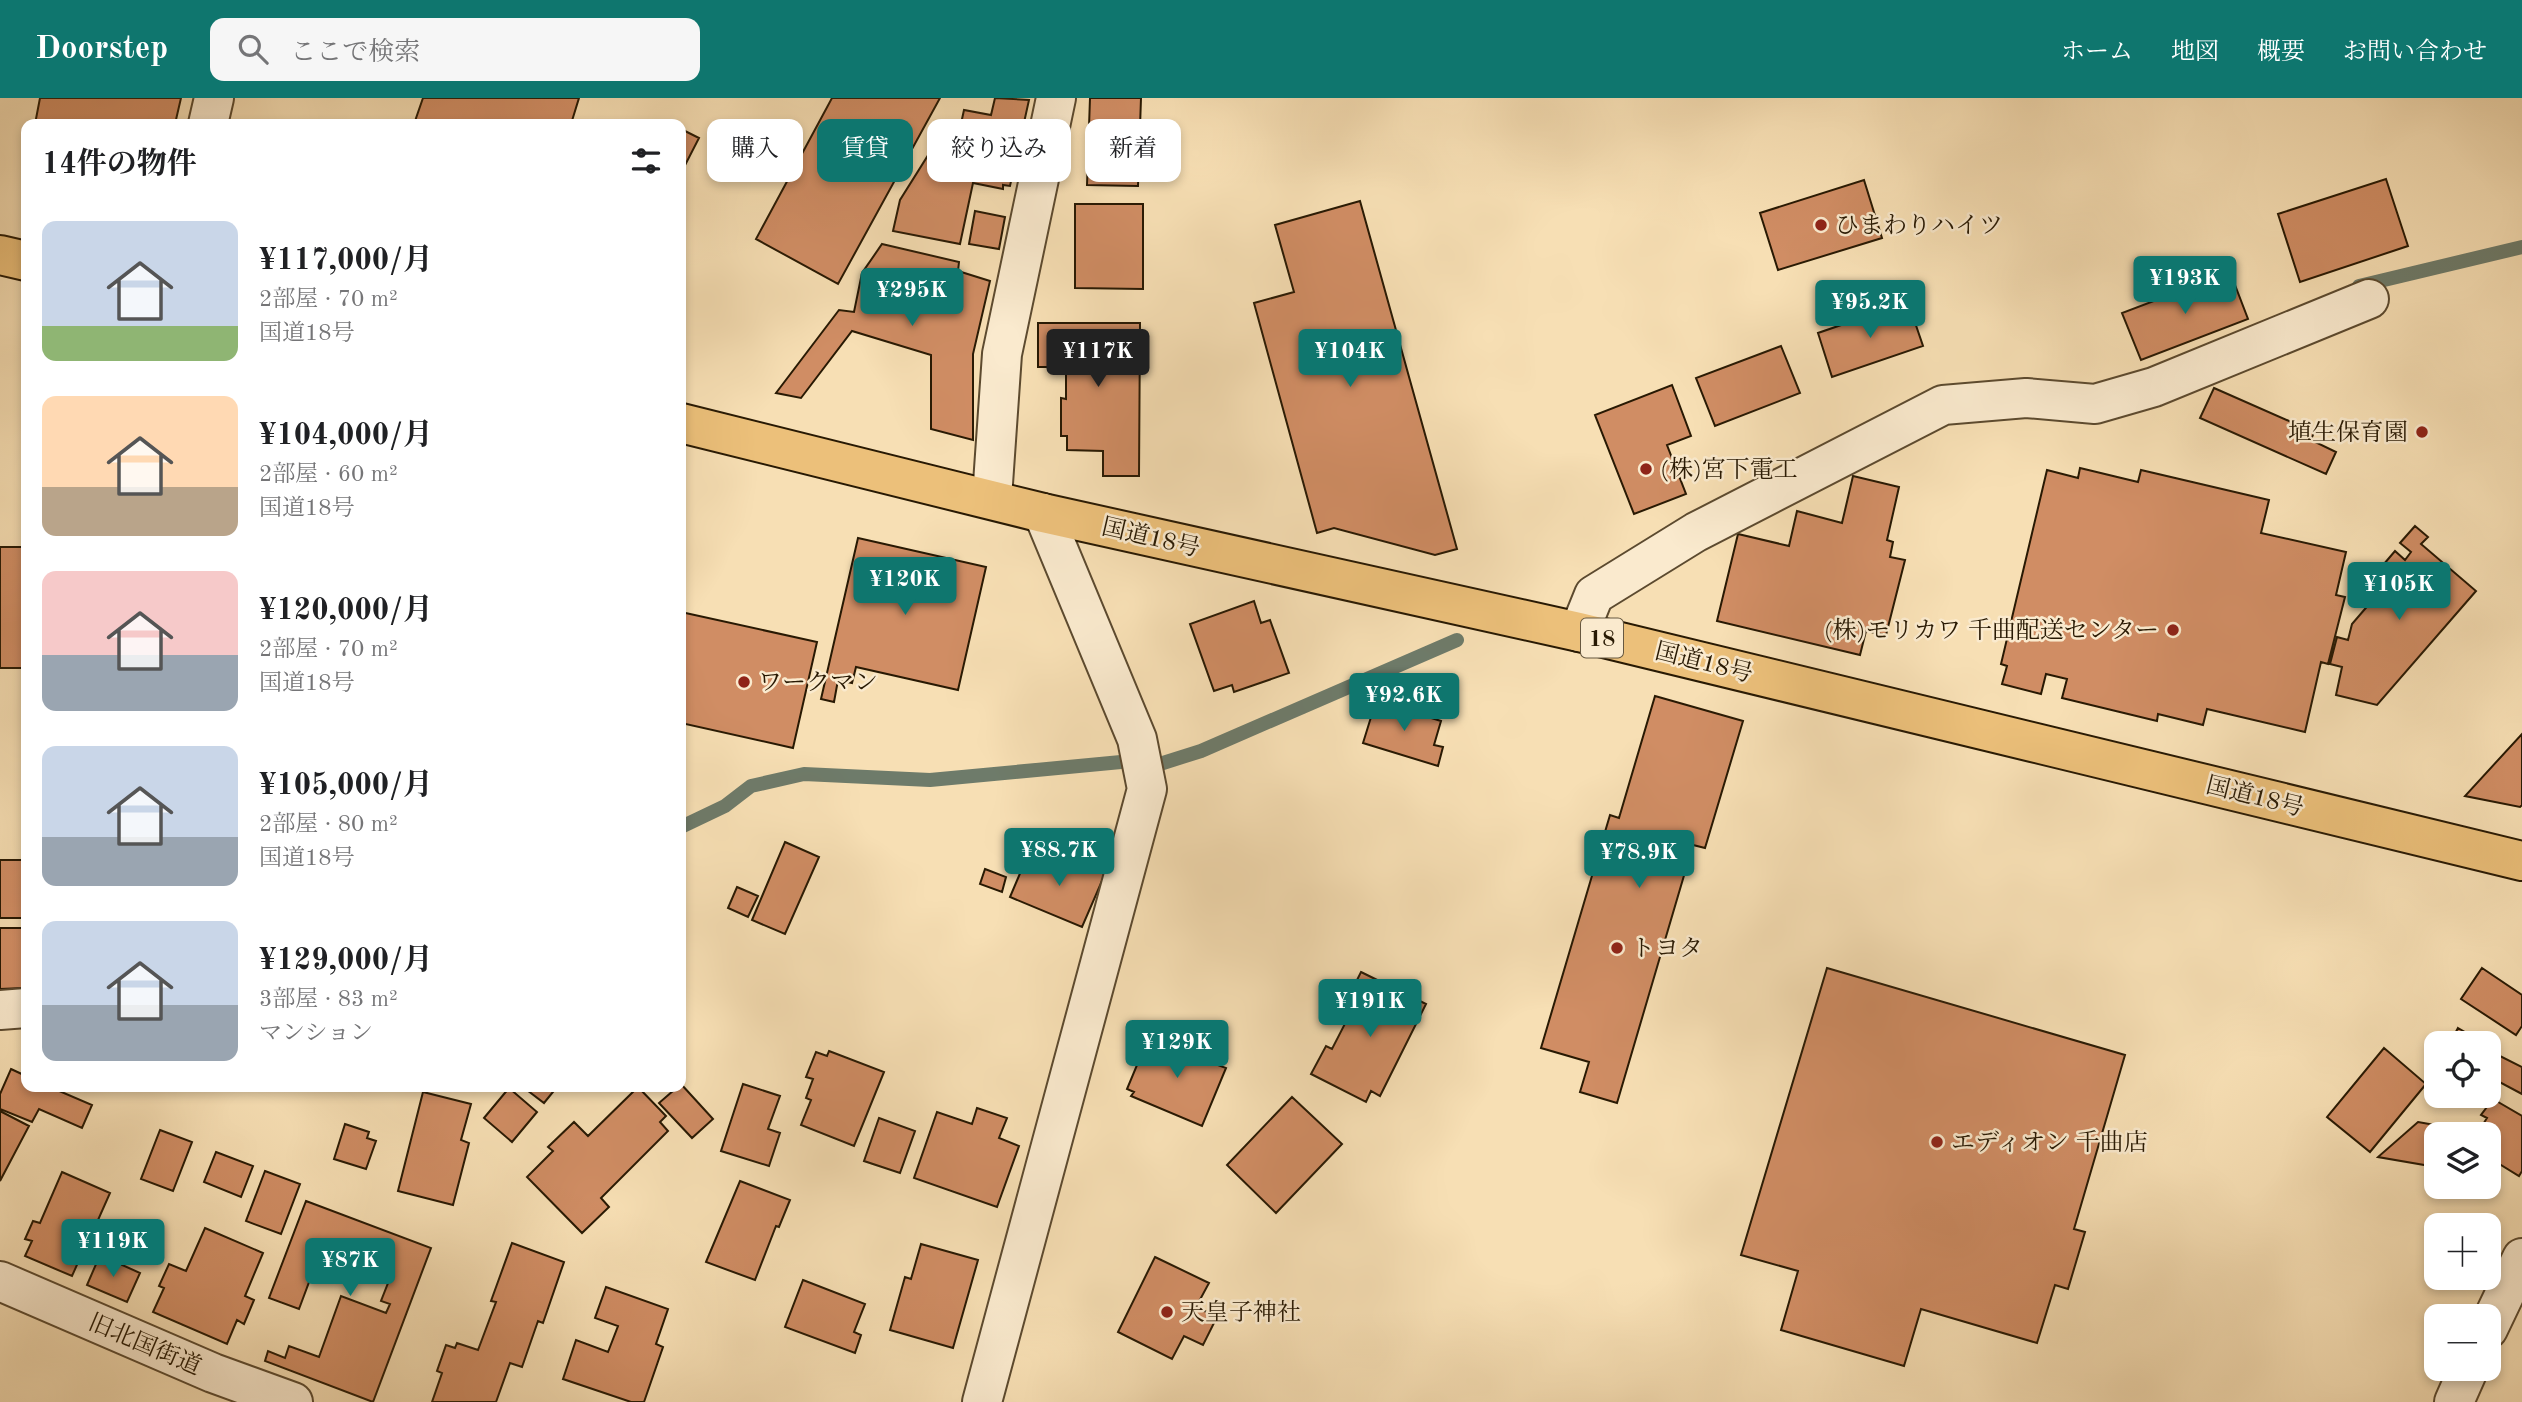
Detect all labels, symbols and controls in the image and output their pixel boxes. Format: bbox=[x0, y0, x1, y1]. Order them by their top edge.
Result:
search box bbox=[210, 18, 700, 81]
icon: search bbox=[234, 30, 272, 68]
text: Doorstep bbox=[35, 33, 168, 66]
text: ここで検索 bbox=[290, 40, 420, 66]
text: ホーム bbox=[2061, 41, 2133, 65]
text: 地図 bbox=[2171, 41, 2219, 65]
text: 概要 bbox=[2257, 41, 2305, 65]
text: お問い合わせ bbox=[2343, 41, 2487, 65]
chip: 購入 bbox=[707, 119, 803, 182]
chip: 賃貸 bbox=[817, 119, 913, 182]
chip: 絞り込み bbox=[927, 119, 1071, 182]
chip: 新着 bbox=[1085, 119, 1181, 182]
icon: filters bbox=[627, 142, 665, 180]
text: 14件の物件 bbox=[42, 150, 197, 180]
place label: ひまわりハイツ bbox=[1835, 213, 2003, 239]
marker: ひまわりハイツ bbox=[1813, 217, 1829, 233]
text: ¥117,000/月 bbox=[259, 246, 433, 276]
icon: home bbox=[98, 249, 182, 333]
pin: ¥193K bbox=[2136, 256, 2234, 316]
text: ¥193K bbox=[2149, 267, 2221, 290]
pin: ¥295K bbox=[863, 268, 961, 328]
text: ¥295K bbox=[876, 279, 948, 302]
pin: ¥95.2K bbox=[1813, 280, 1927, 340]
text: 2部屋 · 70 m² bbox=[259, 288, 398, 311]
text: ¥95.2K bbox=[1831, 291, 1909, 314]
text: 国道18号 bbox=[259, 322, 355, 345]
pin: ¥117K bbox=[1049, 330, 1147, 389]
pin: ¥104K bbox=[1301, 330, 1399, 389]
text: ¥117K bbox=[1062, 340, 1134, 363]
text: ¥104K bbox=[1314, 340, 1386, 363]
place label: 埴生保育園 bbox=[2288, 419, 2408, 446]
text: ¥104,000/月 bbox=[259, 421, 433, 451]
icon: home bbox=[98, 424, 182, 508]
marker: 埴生保育園 bbox=[2414, 424, 2430, 440]
place label: (株)宮下電工 bbox=[1660, 456, 1798, 483]
marker: (株)宮下電工 bbox=[1638, 461, 1654, 477]
text: 2部屋 · 60 m² bbox=[259, 463, 398, 486]
text: 国道18号 bbox=[259, 497, 355, 520]
street label: 国道18号 bbox=[1099, 513, 1203, 562]
pin: ¥120K bbox=[856, 558, 954, 617]
pin: ¥105K bbox=[2350, 562, 2448, 622]
text: ¥120K bbox=[869, 568, 941, 591]
text: ¥105K bbox=[2363, 573, 2435, 596]
text: ¥120,000/月 bbox=[259, 596, 433, 626]
icon: home bbox=[98, 599, 182, 683]
place label: (株)モリカワ 千曲配送センター bbox=[1824, 617, 2159, 644]
road number: 18 bbox=[1581, 618, 1623, 658]
marker: (株)モリカワ 千曲配送センター bbox=[2165, 622, 2181, 638]
street label: 国道18号 bbox=[1652, 637, 1756, 688]
text: 2部屋 · 70 m² bbox=[259, 638, 398, 661]
place label: ワークマン bbox=[758, 671, 878, 696]
text: 国道18号 bbox=[259, 672, 355, 695]
marker: ワークマン bbox=[736, 674, 752, 690]
pin: ¥92.6K bbox=[1347, 674, 1461, 733]
text: ¥92.6K bbox=[1365, 684, 1443, 707]
text: ¥105,000/月 bbox=[259, 771, 433, 801]
street label: 国道18号 bbox=[2203, 771, 2307, 822]
icon: home bbox=[98, 774, 182, 858]
text: 2部屋 · 80 m² bbox=[259, 813, 398, 836]
pin: ¥88.7K bbox=[1002, 828, 1116, 888]
pin: ¥78.9K bbox=[1582, 830, 1696, 890]
text: ¥88.7K bbox=[1020, 839, 1098, 862]
text: ¥78.9K bbox=[1600, 841, 1678, 864]
text: 国道18号 bbox=[259, 847, 355, 870]
place label: トヨタ bbox=[1631, 937, 1703, 962]
marker: トヨタ bbox=[1609, 940, 1625, 956]
text: ¥129,000/月 bbox=[259, 946, 433, 976]
icon: home bbox=[98, 949, 182, 1033]
pin: ¥191K bbox=[1321, 979, 1419, 1039]
text: 3部屋 · 83 m² bbox=[259, 988, 398, 1011]
text: ¥191K bbox=[1334, 990, 1406, 1013]
pin: ¥129K bbox=[1128, 1020, 1226, 1080]
text: マンション bbox=[259, 1022, 373, 1045]
text: ¥129K bbox=[1141, 1031, 1213, 1054]
map controls bbox=[2424, 1031, 2501, 1381]
button: locate bbox=[2424, 1031, 2501, 1108]
button: layers bbox=[2424, 1122, 2501, 1199]
place label: エディオン 千曲店 bbox=[1951, 1129, 2148, 1156]
marker: エディオン 千曲店 bbox=[1929, 1134, 1945, 1150]
button: + bbox=[2424, 1213, 2501, 1290]
pin: ¥119K bbox=[64, 1220, 162, 1279]
text: ¥119K bbox=[77, 1230, 149, 1253]
pin: ¥87K bbox=[309, 1238, 391, 1298]
text: ¥87K bbox=[321, 1249, 379, 1272]
place label: 天皇子神社 bbox=[1181, 1299, 1301, 1326]
marker: 天皇子神社 bbox=[1159, 1304, 1175, 1320]
button: − bbox=[2424, 1304, 2501, 1381]
street label: 旧北国街道 bbox=[84, 1309, 205, 1380]

